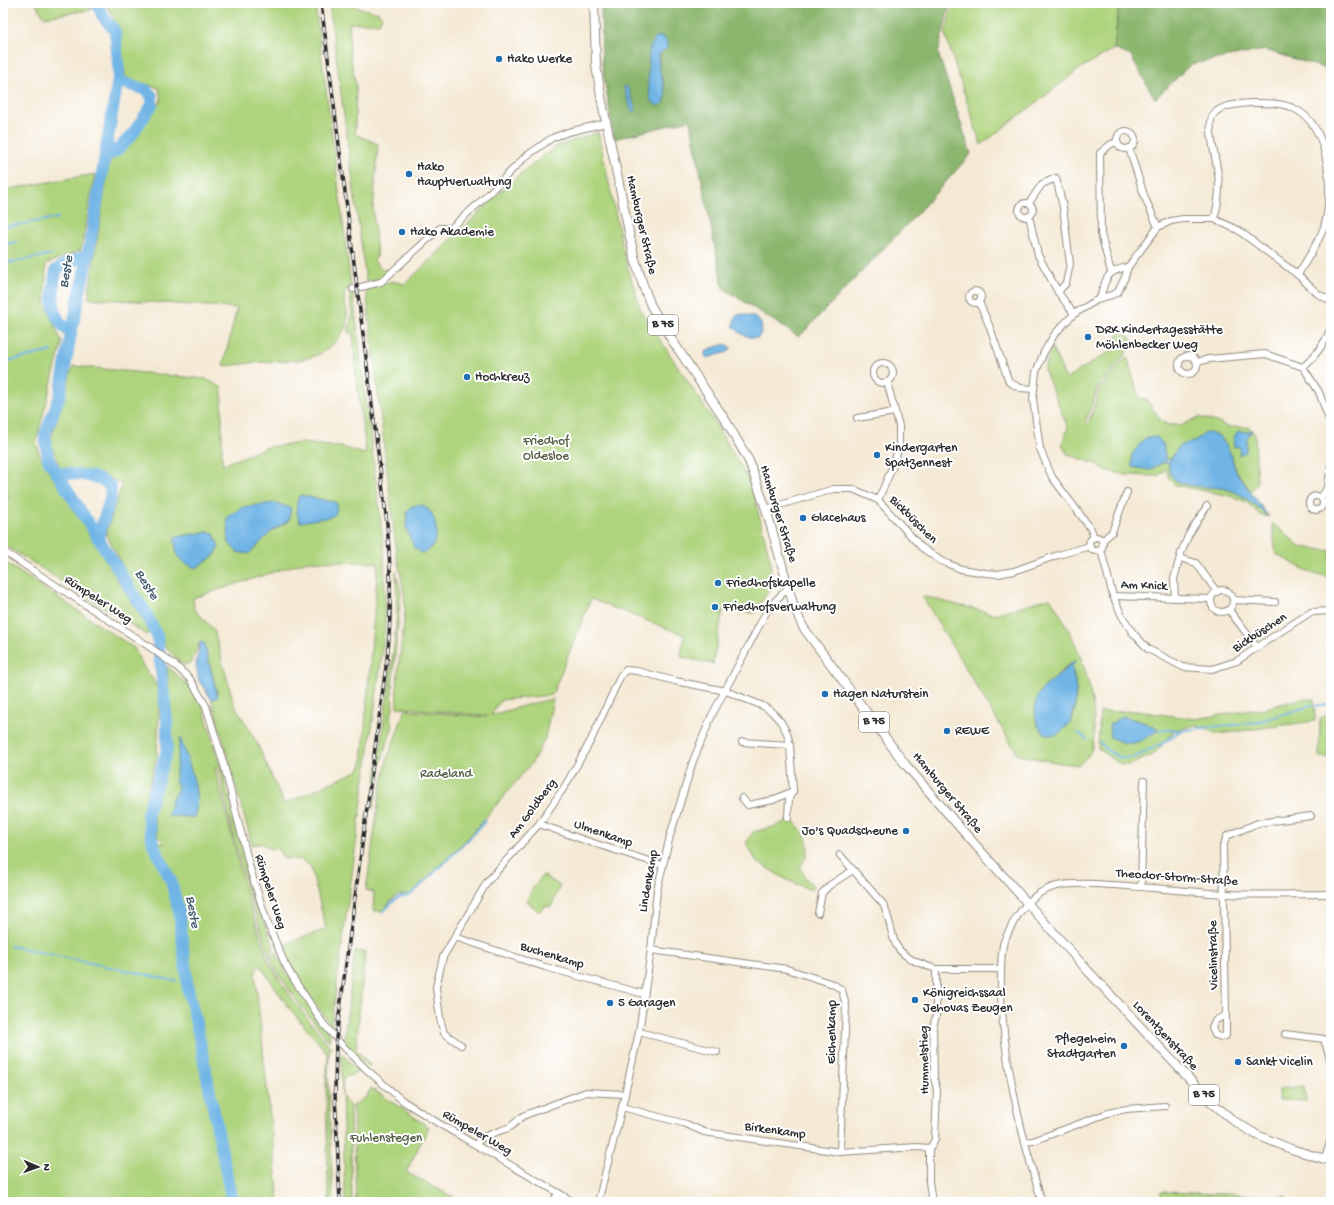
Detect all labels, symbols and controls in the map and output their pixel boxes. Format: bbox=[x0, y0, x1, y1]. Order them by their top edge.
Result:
place label: Hako Werke bbox=[507, 52, 572, 67]
marker: Hako Werke bbox=[494, 54, 504, 64]
place label: Hako Hauptverwaltung bbox=[417, 160, 512, 190]
marker: Hako Hauptverwaltung bbox=[404, 169, 414, 179]
street label: Hamburger Straße bbox=[622, 174, 660, 276]
place label: Hako Akademie bbox=[410, 225, 494, 240]
marker: Hako Akademie bbox=[397, 227, 407, 237]
water label: Beste bbox=[56, 254, 78, 289]
road number: B 75 bbox=[648, 315, 678, 335]
place label: DRK Kindertagesstätte Möhlenbecker Weg bbox=[1095, 323, 1223, 353]
marker: DRK Kindertagesstätte Möhlenbecker Weg bbox=[1083, 332, 1093, 342]
place label: Hochkreuz bbox=[475, 370, 531, 385]
marker: Hochkreuz bbox=[462, 372, 472, 382]
park label: Friedhof Oldesloe bbox=[522, 434, 570, 464]
place label: Kindergarten Spatzennest bbox=[885, 441, 958, 471]
marker: Kindergarten Spatzennest bbox=[872, 450, 882, 460]
street label: Hamburger Straße bbox=[756, 464, 800, 565]
street label: Bickbüschen bbox=[885, 492, 941, 548]
place label: Glacehaus bbox=[811, 511, 867, 526]
marker: Glacehaus bbox=[798, 513, 808, 523]
water label: Beste bbox=[130, 567, 162, 604]
street label: Rümpeler Weg bbox=[61, 573, 135, 627]
place label: Friedhofskapelle bbox=[725, 576, 816, 591]
marker: Friedhofskapelle bbox=[713, 578, 723, 588]
street label: Am Knick bbox=[1121, 578, 1169, 594]
place label: Friedhofsverwaltung bbox=[722, 600, 836, 615]
marker: Friedhofsverwaltung bbox=[710, 602, 720, 612]
street label: Bickbüschen bbox=[1229, 609, 1291, 657]
place label: Hagen Naturstein bbox=[833, 687, 929, 702]
marker: Hagen Naturstein bbox=[820, 689, 830, 699]
road number: B 75 bbox=[859, 712, 889, 732]
place label: REWE bbox=[955, 724, 990, 739]
marker: REWE bbox=[942, 726, 952, 736]
street label: Hamburger Straße bbox=[909, 749, 985, 837]
park label: Radeland bbox=[420, 767, 473, 782]
street label: Am Goldberg bbox=[506, 776, 560, 842]
street label: Ulmenkamp bbox=[572, 817, 635, 851]
place label: Jo's Quadscheune bbox=[802, 824, 898, 839]
marker: Jo's Quadscheune bbox=[901, 826, 911, 836]
street label: Lindenkamp bbox=[636, 848, 662, 913]
street label: Rümpeler Weg bbox=[251, 853, 289, 931]
street label: Theodor-Storm-Straße bbox=[1114, 866, 1239, 890]
water label: Beste bbox=[181, 895, 203, 930]
street label: Vicelinstraße bbox=[1206, 920, 1222, 991]
street label: Buchenkamp bbox=[517, 939, 586, 973]
place label: Königreichssaal Jehovas Zeugen bbox=[923, 986, 1013, 1016]
marker: Königreichssaal Jehovas Zeugen bbox=[910, 995, 920, 1005]
place label: 5 Garagen bbox=[618, 996, 676, 1011]
marker: 5 Garagen bbox=[605, 998, 615, 1008]
street label: Lorentzenstraße bbox=[1129, 998, 1201, 1074]
street label: Eichenkamp bbox=[825, 999, 840, 1064]
street label: Hummelstieg bbox=[917, 1026, 933, 1094]
place label: Pflegeheim Stadtgarten bbox=[1047, 1032, 1117, 1062]
marker: Pflegeheim Stadtgarten bbox=[1119, 1041, 1129, 1051]
place label: Sankt Vicelin bbox=[1246, 1055, 1313, 1070]
marker: Sankt Vicelin bbox=[1233, 1057, 1243, 1067]
road number: B 75 bbox=[1189, 1085, 1219, 1105]
street label: Rümpeler Weg bbox=[440, 1107, 514, 1159]
street label: Birkenkamp bbox=[743, 1119, 807, 1143]
park label: Fuhlenstegen bbox=[349, 1131, 423, 1146]
north arrow bbox=[18, 1147, 58, 1187]
text: N bbox=[40, 1163, 52, 1171]

